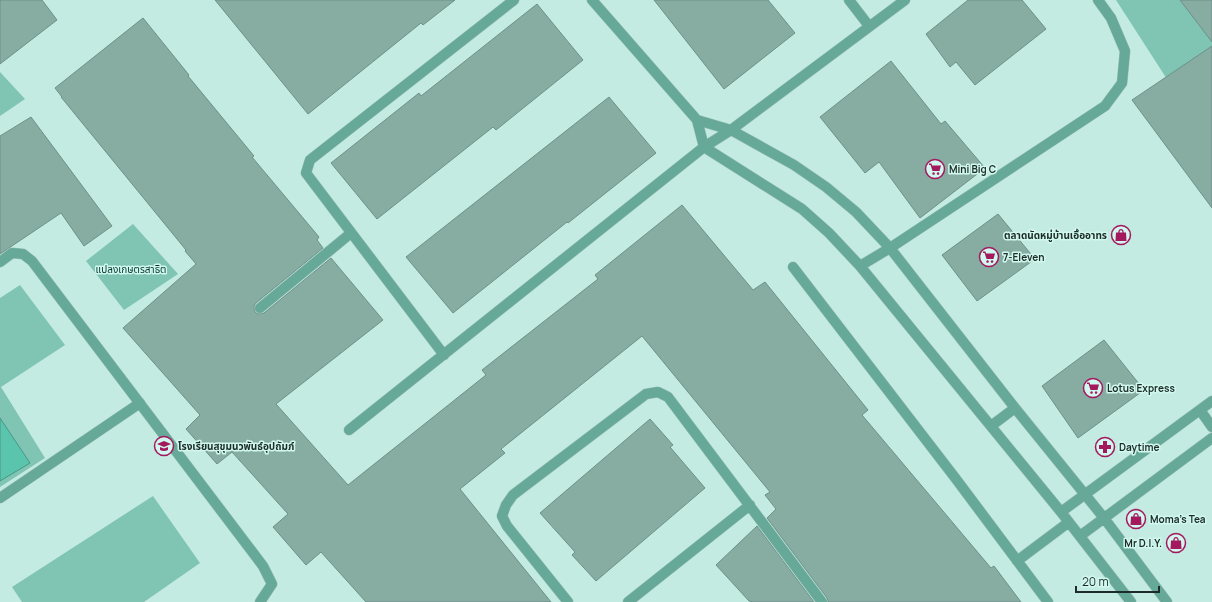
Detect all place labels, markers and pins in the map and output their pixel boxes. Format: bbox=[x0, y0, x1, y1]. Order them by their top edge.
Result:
supermarket icon: Mini Big C bbox=[924, 158, 946, 180]
place label: Mini Big C bbox=[949, 162, 996, 176]
shop icon: ตลาดนัดหมู่บ้านเอื้ออาทร bbox=[1110, 224, 1132, 246]
place label: ตลาดนัดหมู่บ้านเอื้ออาทร bbox=[1004, 228, 1107, 242]
supermarket icon: 7-Eleven bbox=[978, 246, 1000, 268]
place label: 7-Eleven bbox=[1003, 250, 1044, 264]
supermarket icon: Lotus Express bbox=[1082, 377, 1104, 399]
place label: Lotus Express bbox=[1107, 381, 1175, 395]
school or university icon: โรงเรียนสุขุมนวพันธ์อุปถัมภ์ bbox=[153, 435, 175, 457]
pharmacy icon: Daytime bbox=[1094, 436, 1116, 458]
place label: โรงเรียนสุขุมนวพันธ์อุปถัมภ์ bbox=[178, 439, 294, 453]
place label: Daytime bbox=[1119, 440, 1160, 454]
shop icon: Moma's Tea bbox=[1125, 508, 1147, 530]
place label: Moma's Tea bbox=[1150, 512, 1206, 526]
shop icon: Mr D.I.Y. bbox=[1165, 532, 1187, 554]
place label: Mr D.I.Y. bbox=[1124, 536, 1162, 550]

